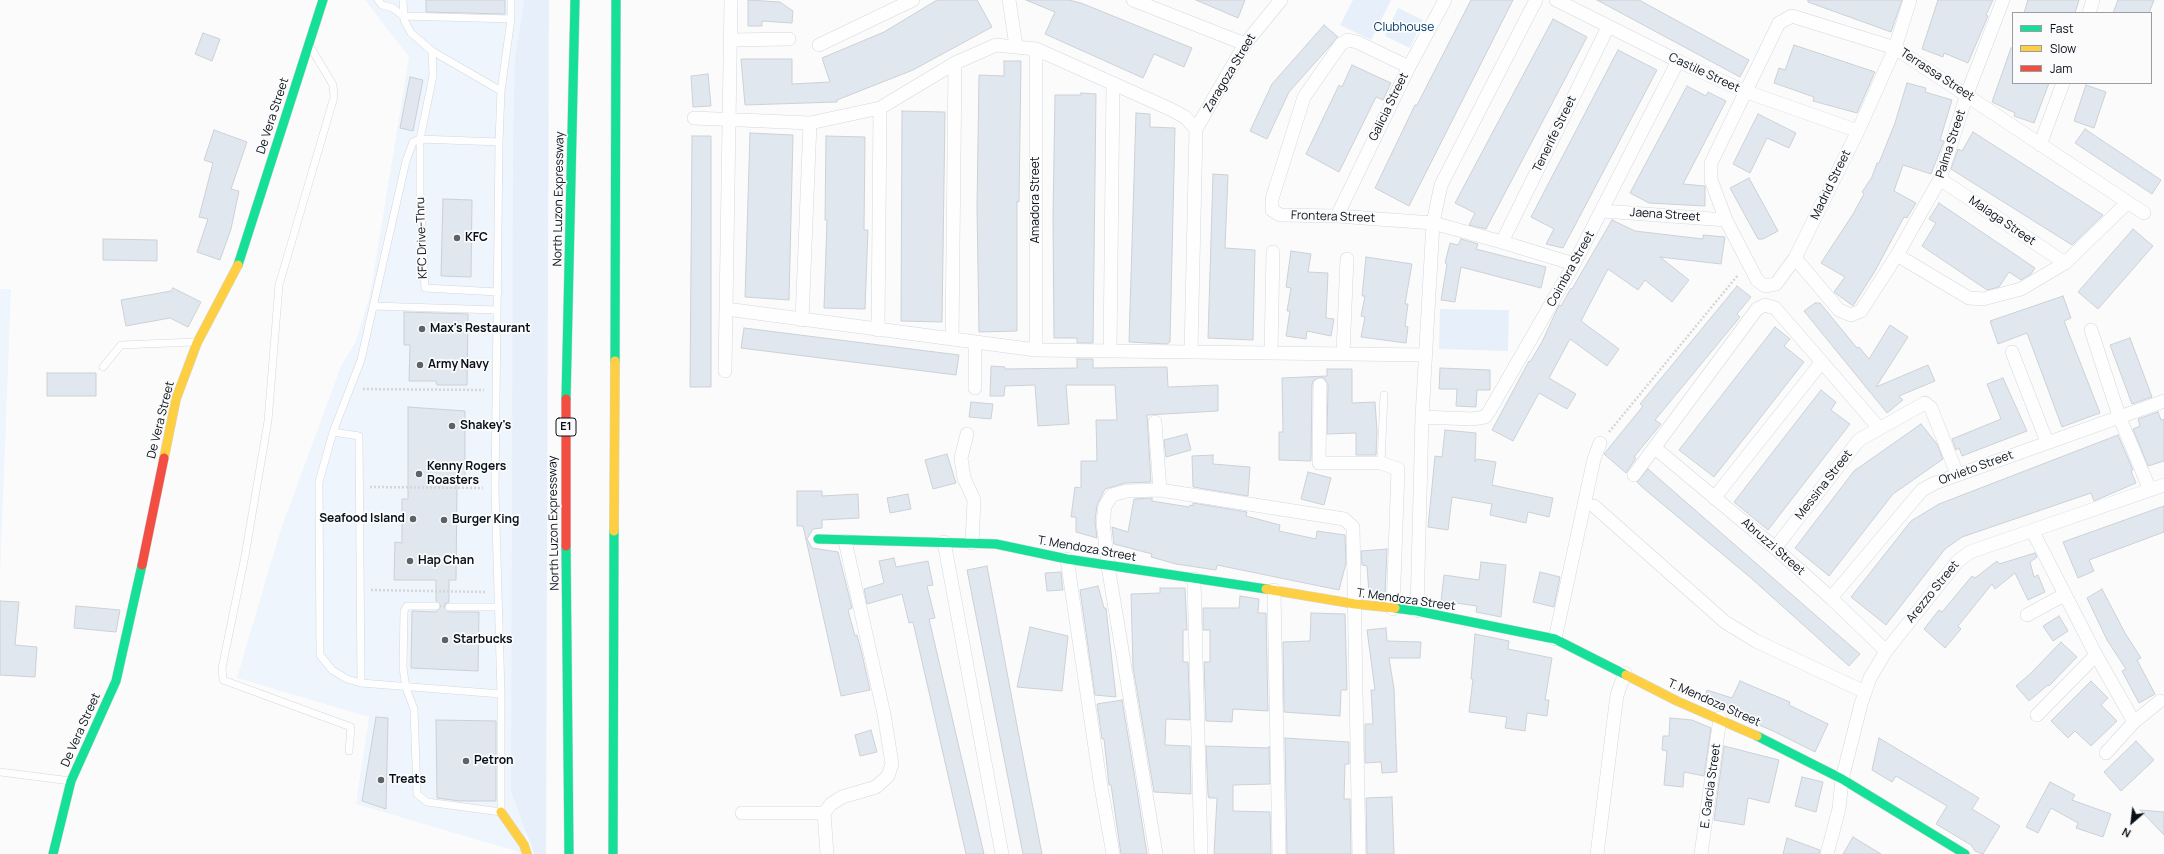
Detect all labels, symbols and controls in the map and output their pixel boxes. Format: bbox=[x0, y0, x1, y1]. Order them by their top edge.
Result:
legend bbox=[2012, 12, 2152, 84]
text: Fast bbox=[2050, 20, 2074, 37]
park label: Clubhouse bbox=[1374, 21, 1434, 35]
street label: Zaragoza Street bbox=[1201, 31, 1259, 115]
text: Slow bbox=[2050, 40, 2076, 57]
street label: Terrassa Street bbox=[1897, 46, 1977, 104]
street label: Castile Street bbox=[1666, 50, 1742, 96]
text: Jam bbox=[2050, 60, 2072, 77]
street label: Galicia Street bbox=[1366, 70, 1412, 144]
street label: De Vera Street bbox=[254, 76, 292, 156]
street label: Tenerife Street bbox=[1530, 94, 1580, 174]
street label: Palma Street bbox=[1933, 108, 1969, 180]
street label: North Luzon Expressway bbox=[551, 131, 567, 267]
street label: Madrid Street bbox=[1808, 148, 1854, 222]
street label: Amadora Street bbox=[1029, 156, 1043, 244]
street label: Malaga Street bbox=[1966, 193, 2038, 249]
street label: KFC Drive-Thru bbox=[413, 197, 431, 279]
street label: Jaena Street bbox=[1629, 205, 1701, 225]
street label: Frontera Street bbox=[1291, 208, 1375, 226]
street label: Coimbra Street bbox=[1544, 229, 1598, 309]
place label: KFC bbox=[465, 231, 488, 245]
marker: KFC bbox=[452, 233, 462, 243]
place label: Max's Restaurant bbox=[430, 322, 530, 336]
marker: Max's Restaurant bbox=[417, 324, 427, 334]
place label: Army Navy bbox=[428, 358, 489, 372]
marker: Army Navy bbox=[415, 360, 425, 370]
street label: De Vera Street bbox=[144, 380, 178, 460]
road number: E1 bbox=[556, 418, 576, 436]
place label: Shakey's bbox=[460, 419, 511, 433]
marker: Shakey's bbox=[447, 421, 457, 431]
street label: Messina Street bbox=[1792, 447, 1856, 523]
street label: Orvieto Street bbox=[1937, 448, 2015, 488]
street label: North Luzon Expressway bbox=[546, 455, 562, 591]
place label: Kenny Rogers Roasters bbox=[427, 460, 506, 488]
marker: Kenny Rogers Roasters bbox=[414, 469, 424, 479]
place label: Seafood Island bbox=[319, 512, 405, 526]
place label: Burger King bbox=[452, 513, 519, 527]
marker: Seafood Island bbox=[408, 514, 418, 524]
marker: Burger King bbox=[439, 515, 449, 525]
street label: Abruzzi Street bbox=[1738, 516, 1808, 578]
street label: T. Mendoza Street bbox=[1037, 533, 1137, 565]
place label: Hap Chan bbox=[418, 554, 474, 568]
marker: Hap Chan bbox=[405, 556, 415, 566]
street label: Arezzo Street bbox=[1904, 558, 1962, 626]
street label: T. Mendoza Street bbox=[1356, 586, 1456, 614]
place label: Starbucks bbox=[453, 633, 512, 647]
marker: Starbucks bbox=[440, 635, 450, 645]
street label: T. Mendoza Street bbox=[1666, 676, 1762, 730]
street label: De Vera Street bbox=[58, 691, 104, 769]
street label: E. Garcia Street bbox=[1698, 743, 1724, 829]
place label: Petron bbox=[474, 754, 514, 768]
marker: Petron bbox=[461, 756, 471, 766]
place label: Treats bbox=[389, 773, 426, 787]
marker: Treats bbox=[376, 775, 386, 785]
north arrow bbox=[2112, 802, 2152, 842]
text: N bbox=[2119, 825, 2133, 842]

